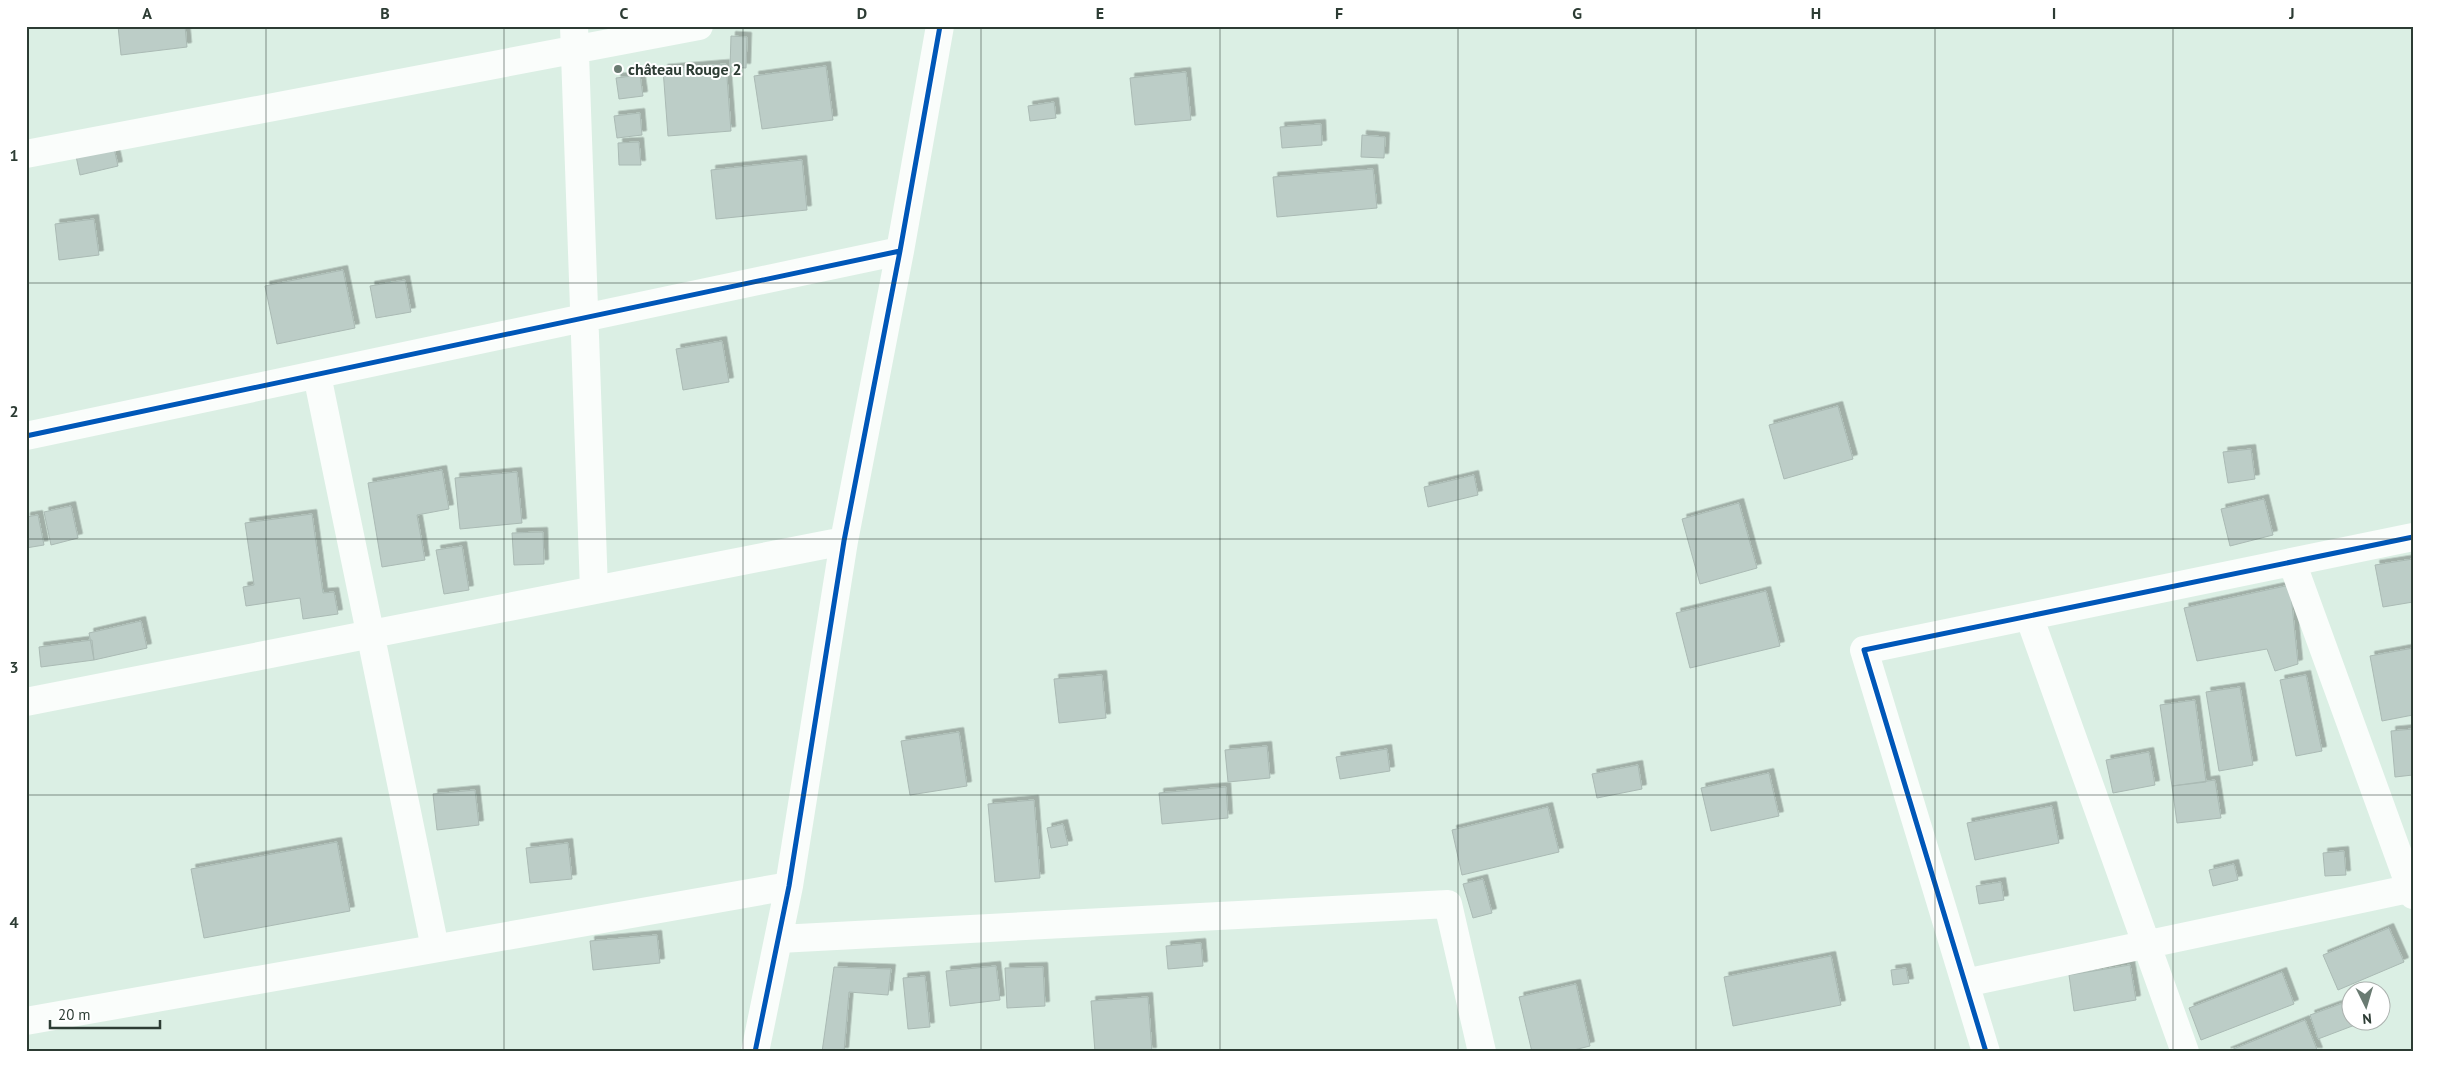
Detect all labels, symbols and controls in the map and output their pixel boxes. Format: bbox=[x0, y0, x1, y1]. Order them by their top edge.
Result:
text: A bbox=[142, 3, 152, 23]
text: B bbox=[380, 3, 390, 23]
text: C bbox=[620, 3, 629, 23]
text: D bbox=[857, 3, 867, 23]
text: E bbox=[1096, 3, 1104, 23]
text: F bbox=[1335, 3, 1343, 23]
text: G bbox=[1572, 3, 1582, 23]
text: H bbox=[1811, 3, 1821, 23]
text: I bbox=[2052, 3, 2056, 23]
text: J bbox=[2288, 3, 2295, 23]
place label: château Rouge 2 bbox=[628, 59, 742, 79]
marker: château Rouge 2 bbox=[612, 63, 624, 75]
text: 1 bbox=[9, 145, 19, 165]
text: 2 bbox=[9, 401, 19, 421]
text: 3 bbox=[9, 657, 19, 677]
text: 4 bbox=[9, 912, 19, 932]
north arrow bbox=[2342, 980, 2392, 1030]
scale bar bbox=[50, 998, 160, 1030]
text: 20 m bbox=[58, 1005, 91, 1024]
text: N bbox=[2362, 1010, 2373, 1028]

